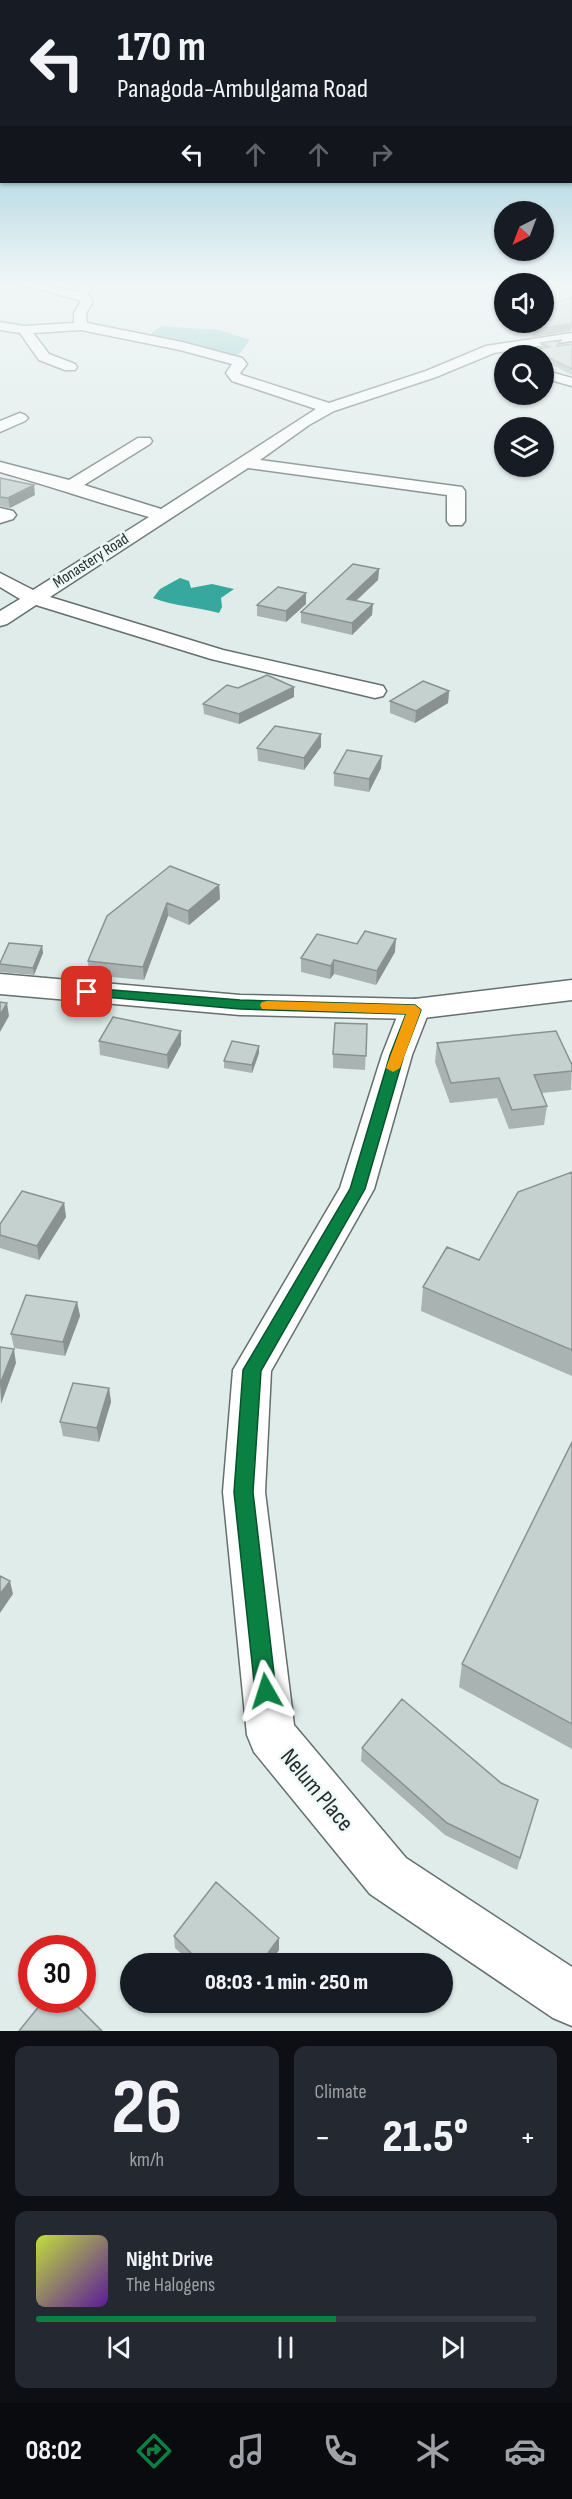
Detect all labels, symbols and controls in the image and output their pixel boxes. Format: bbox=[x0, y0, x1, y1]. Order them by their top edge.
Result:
text: 170 m bbox=[117, 22, 206, 73]
icon: left bbox=[18, 24, 96, 102]
text: Panagoda-Ambulgama Road bbox=[117, 73, 368, 105]
icon: left bbox=[176, 138, 209, 171]
icon: ahead bbox=[239, 138, 272, 171]
icon: ahead bbox=[302, 138, 335, 171]
icon: right bbox=[365, 138, 398, 171]
north arrow bbox=[494, 201, 554, 261]
map controls bbox=[494, 201, 554, 477]
button: sound bbox=[494, 273, 554, 333]
button: search bbox=[494, 345, 554, 405]
button: layers bbox=[494, 417, 554, 477]
street label: Monastery Road bbox=[50, 530, 132, 592]
pin bbox=[61, 966, 112, 1017]
icon: arrive bbox=[70, 975, 103, 1008]
position arrow bbox=[234, 1659, 298, 1723]
street label: Nelum Place bbox=[274, 1743, 360, 1837]
speed limit sign: 30 bbox=[18, 1935, 96, 2013]
text: 08:03 · 1 min · 250 m bbox=[205, 1969, 368, 1996]
text: 26 bbox=[111, 2062, 182, 2155]
text: Climate bbox=[315, 2080, 367, 2104]
text: 21.5° bbox=[382, 2110, 468, 2165]
text: − bbox=[315, 2118, 331, 2158]
text: + bbox=[520, 2118, 536, 2158]
text: km/h bbox=[129, 2148, 164, 2172]
text: Night Drive bbox=[126, 2246, 213, 2273]
text: The Halogens bbox=[126, 2273, 215, 2297]
icon: previous bbox=[103, 2331, 136, 2364]
icon: pause bbox=[269, 2331, 302, 2364]
icon: next bbox=[436, 2331, 469, 2364]
icon: directions bbox=[133, 2430, 175, 2472]
icon: music bbox=[226, 2430, 268, 2472]
icon: phone bbox=[319, 2430, 361, 2472]
icon: climate bbox=[412, 2430, 454, 2472]
icon: car bbox=[504, 2430, 546, 2472]
text: 08:02 bbox=[25, 2435, 82, 2467]

